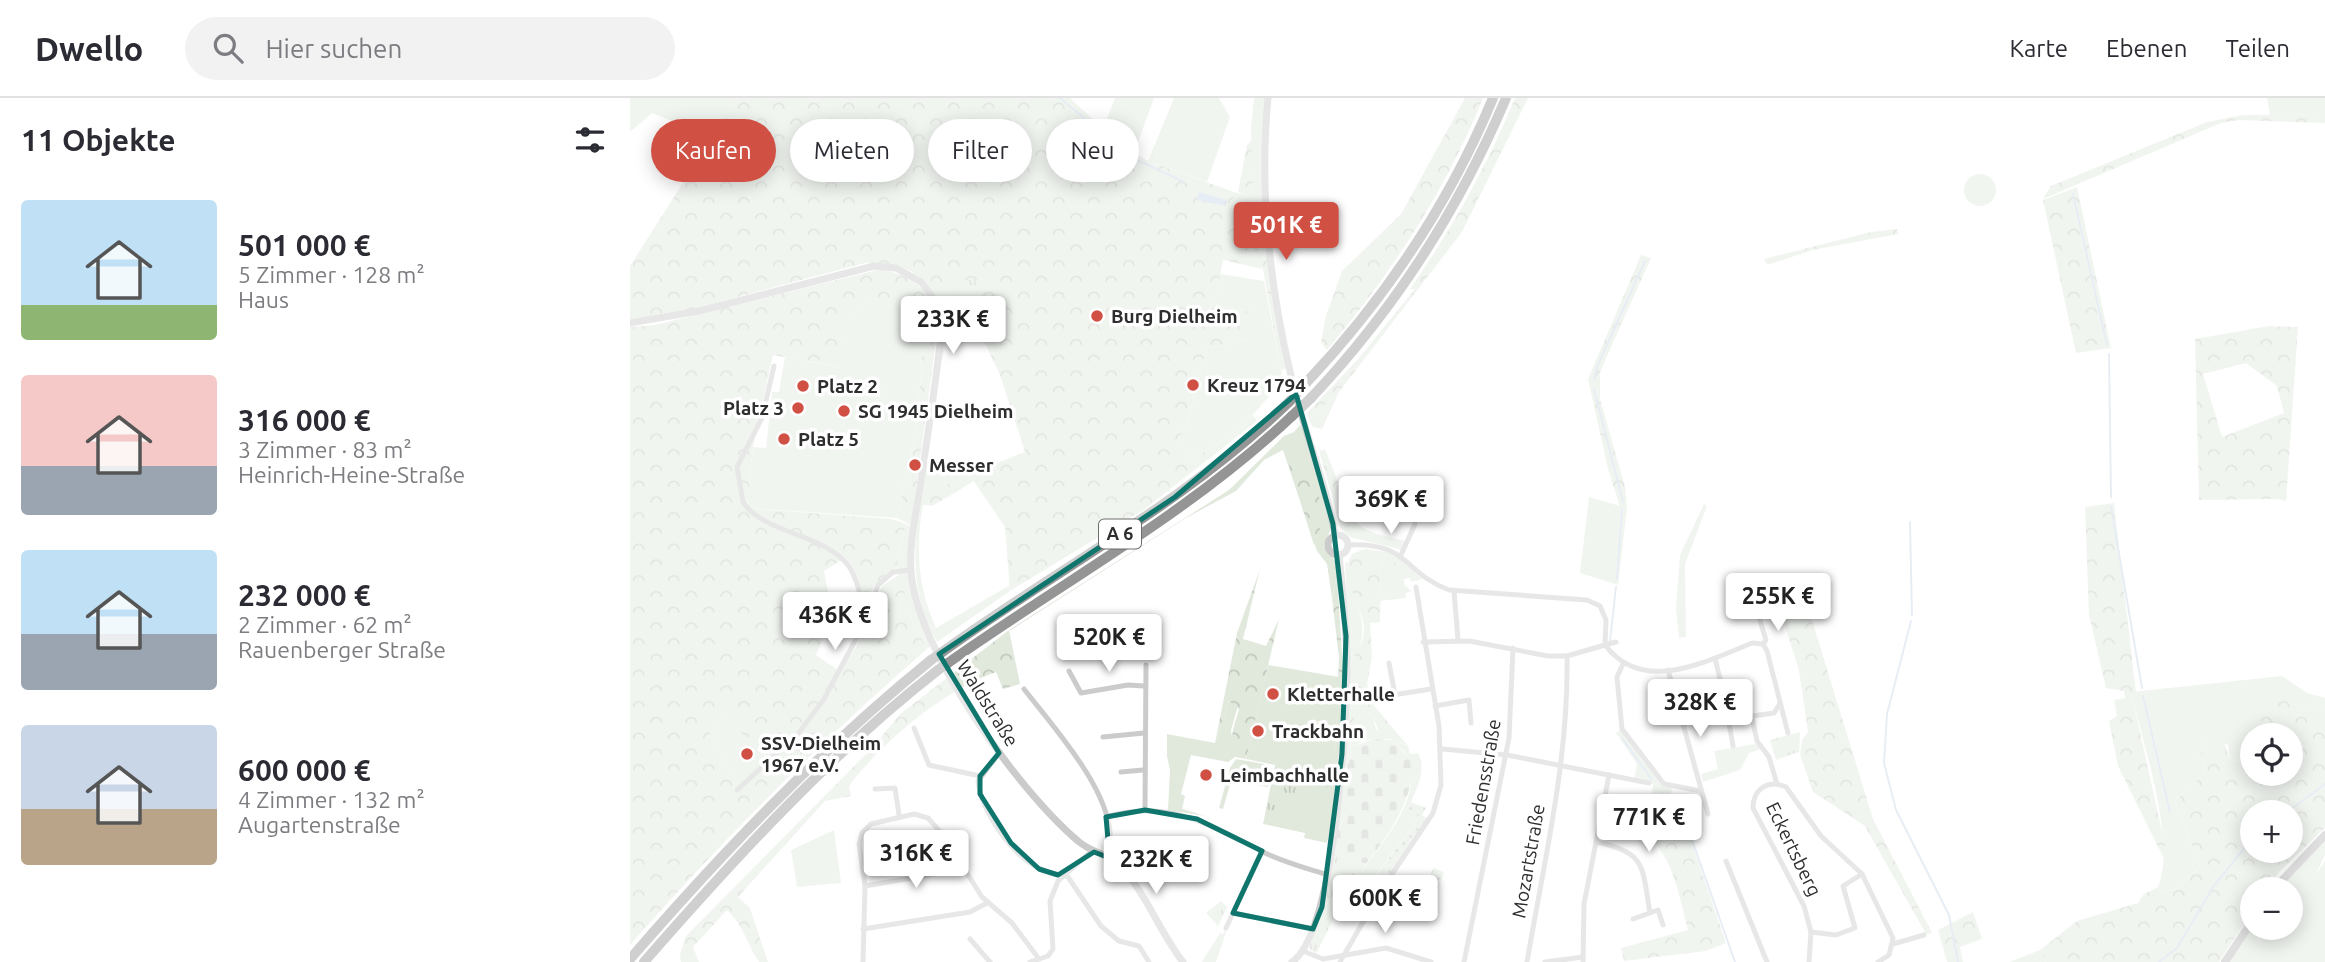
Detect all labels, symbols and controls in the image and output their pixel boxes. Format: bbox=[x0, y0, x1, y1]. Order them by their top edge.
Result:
search box bbox=[185, 17, 675, 80]
icon: search bbox=[209, 29, 247, 67]
text: Dwello bbox=[35, 30, 143, 67]
text: Hier suchen bbox=[265, 34, 402, 63]
text: Karte bbox=[2009, 35, 2068, 62]
text: Ebenen bbox=[2106, 35, 2187, 62]
text: Teilen bbox=[2225, 35, 2290, 62]
chip: Kaufen bbox=[651, 119, 776, 182]
chip: Mieten bbox=[790, 119, 914, 182]
chip: Filter bbox=[928, 119, 1032, 182]
chip: Neu bbox=[1046, 119, 1139, 182]
icon: filters bbox=[571, 121, 609, 159]
text: 11 Objekte bbox=[21, 123, 176, 157]
pin: 501K € bbox=[1229, 202, 1343, 262]
text: 501K € bbox=[1250, 212, 1322, 237]
icon: home bbox=[77, 228, 161, 312]
text: 501 000 € bbox=[238, 228, 371, 262]
text: 5 Zimmer · 128 m² bbox=[238, 262, 425, 287]
text: Haus bbox=[238, 287, 289, 312]
pin: 233K € bbox=[896, 296, 1010, 356]
place label: Burg Dielheim bbox=[1111, 305, 1238, 327]
text: 233K € bbox=[917, 306, 989, 331]
marker: Burg Dielheim bbox=[1089, 308, 1105, 324]
place label: Kreuz 1794 bbox=[1207, 374, 1306, 396]
place label: Platz 2 bbox=[817, 375, 878, 397]
marker: Kreuz 1794 bbox=[1185, 377, 1201, 393]
marker: Platz 2 bbox=[795, 378, 811, 394]
place label: Platz 3 bbox=[723, 397, 784, 419]
marker: Platz 3 bbox=[790, 400, 806, 416]
place label: SG 1945 Dielheim bbox=[858, 400, 1013, 422]
icon: home bbox=[77, 403, 161, 487]
text: 316 000 € bbox=[238, 403, 371, 437]
marker: SG 1945 Dielheim bbox=[836, 403, 852, 419]
place label: Platz 5 bbox=[798, 428, 859, 450]
marker: Platz 5 bbox=[776, 431, 792, 447]
text: 3 Zimmer · 83 m² bbox=[238, 437, 412, 462]
place label: Messer bbox=[929, 454, 994, 476]
marker: Messer bbox=[907, 457, 923, 473]
text: Heinrich-Heine-Straße bbox=[238, 462, 465, 487]
pin: 369K € bbox=[1334, 476, 1448, 536]
text: 369K € bbox=[1355, 486, 1427, 511]
road number: A 6 bbox=[1099, 520, 1141, 548]
pin: 255K € bbox=[1721, 574, 1835, 633]
icon: home bbox=[77, 578, 161, 662]
text: 232 000 € bbox=[238, 578, 371, 612]
text: 255K € bbox=[1742, 583, 1814, 608]
pin: 436K € bbox=[778, 592, 892, 652]
text: 436K € bbox=[799, 602, 871, 627]
text: 2 Zimmer · 62 m² bbox=[238, 612, 412, 637]
pin: 520K € bbox=[1052, 614, 1166, 674]
text: 520K € bbox=[1073, 624, 1145, 649]
text: Rauenberger Straße bbox=[238, 637, 446, 662]
street label: Waldstraße bbox=[953, 656, 1023, 750]
pin: 328K € bbox=[1643, 680, 1757, 739]
place label: Kletterhalle bbox=[1287, 683, 1395, 705]
marker: Kletterhalle bbox=[1265, 686, 1281, 702]
text: 328K € bbox=[1664, 689, 1736, 714]
street label: Friedensstraße bbox=[1461, 717, 1505, 847]
place label: Trackbahn bbox=[1272, 720, 1364, 742]
marker: Trackbahn bbox=[1250, 723, 1266, 739]
map controls bbox=[2240, 723, 2303, 940]
button: locate bbox=[2240, 723, 2303, 786]
place label: SSV-Dielheim 1967 e.V. bbox=[761, 732, 881, 776]
marker: SSV-Dielheim 1967 e.V. bbox=[739, 746, 755, 762]
icon: home bbox=[77, 753, 161, 837]
text: 600 000 € bbox=[238, 753, 371, 787]
place label: Leimbachhalle bbox=[1220, 764, 1349, 786]
marker: Leimbachhalle bbox=[1198, 767, 1214, 783]
text: 4 Zimmer · 132 m² bbox=[238, 787, 425, 812]
pin: 771K € bbox=[1592, 794, 1706, 854]
street label: Eckertsberg bbox=[1762, 798, 1826, 900]
button: + bbox=[2240, 800, 2303, 863]
street label: Mozartstraße bbox=[1507, 802, 1549, 920]
text: 771K € bbox=[1613, 804, 1685, 829]
text: Augartenstraße bbox=[238, 812, 401, 837]
pin: 316K € bbox=[859, 830, 973, 890]
pin: 232K € bbox=[1099, 836, 1213, 896]
text: 316K € bbox=[880, 840, 952, 865]
text: 232K € bbox=[1120, 846, 1192, 871]
pin: 600K € bbox=[1328, 876, 1442, 935]
button: − bbox=[2240, 877, 2303, 940]
text: 600K € bbox=[1349, 885, 1421, 910]

